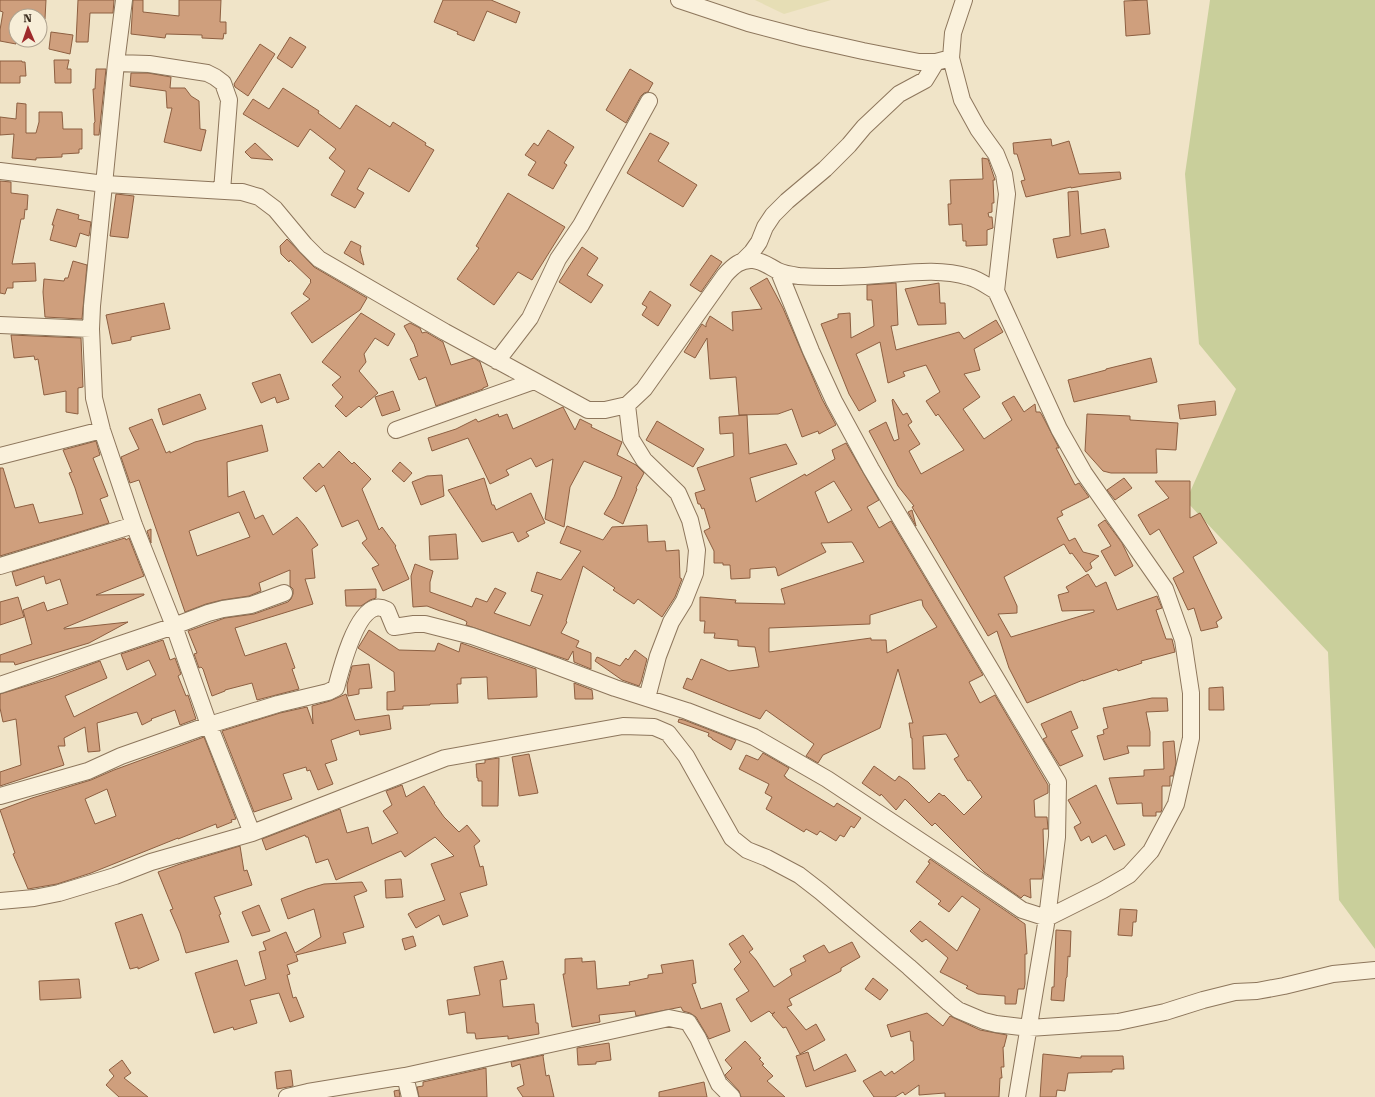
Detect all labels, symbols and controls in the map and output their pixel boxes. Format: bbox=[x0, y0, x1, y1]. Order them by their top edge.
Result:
north arrow bbox=[8, 8, 48, 48]
text: N bbox=[23, 12, 33, 25]

